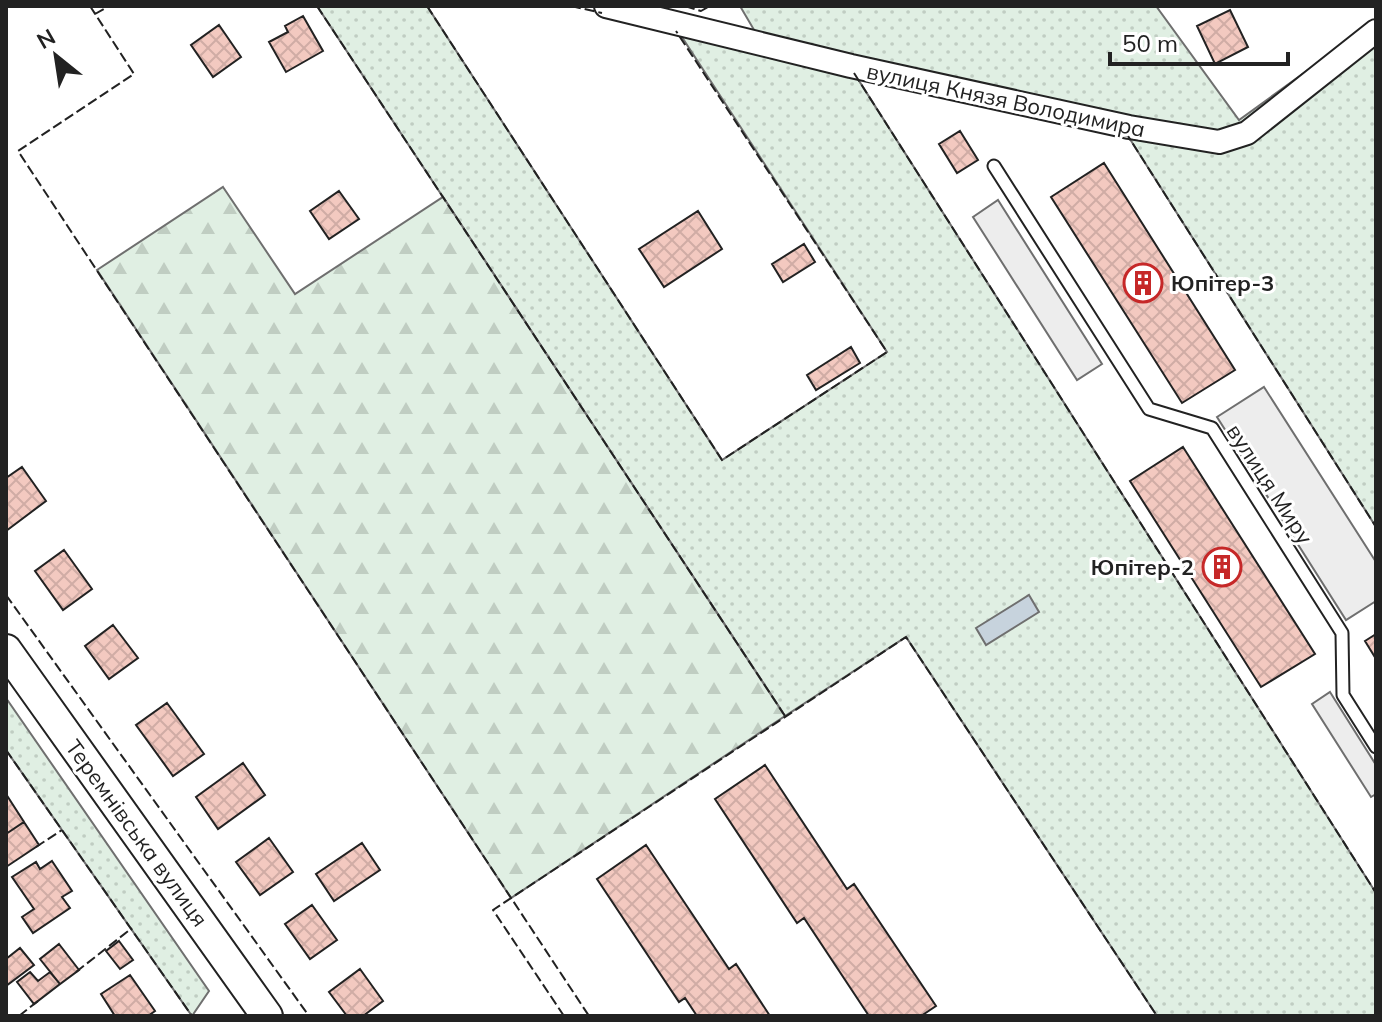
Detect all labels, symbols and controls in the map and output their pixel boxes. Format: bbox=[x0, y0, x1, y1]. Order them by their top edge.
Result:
north arrow bbox=[16, 16, 96, 96]
scale bar bbox=[1110, 16, 1288, 66]
text: N bbox=[32, 22, 60, 55]
text: 50 m bbox=[1122, 28, 1178, 58]
street label: вулиця Князя Володимира bbox=[864, 57, 1148, 143]
building icon: Юпітер-3 bbox=[1122, 262, 1164, 304]
place label: Юпітер-3 bbox=[1171, 269, 1274, 297]
street label: вулиця Миру bbox=[1221, 419, 1319, 550]
building icon: Юпітер-2 bbox=[1201, 546, 1243, 588]
place label: Юпітер-2 bbox=[1091, 553, 1194, 581]
street label: Теремнівська вулиця bbox=[60, 734, 214, 932]

